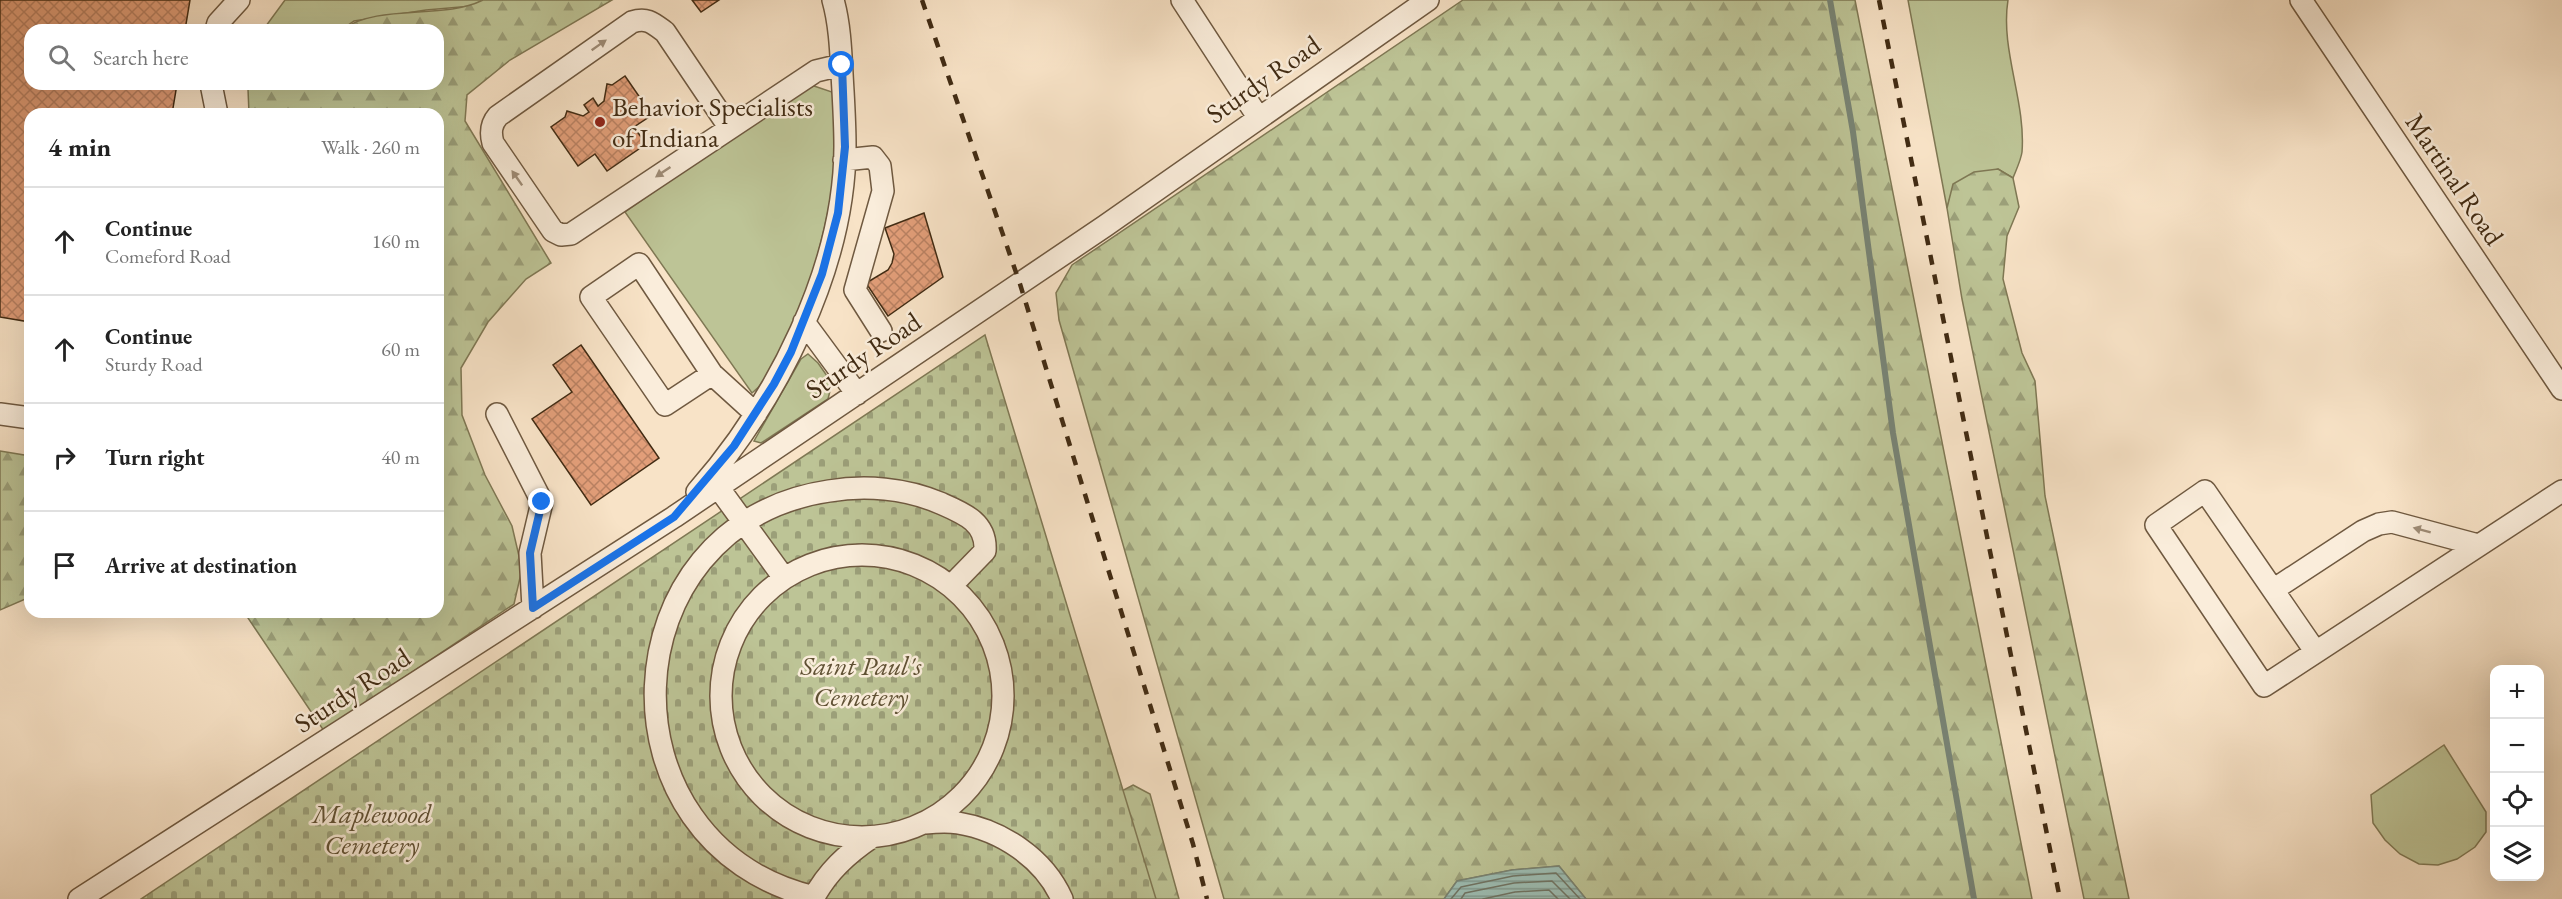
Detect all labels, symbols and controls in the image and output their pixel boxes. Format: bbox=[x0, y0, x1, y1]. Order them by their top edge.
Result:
search box bbox=[24, 24, 444, 90]
street label: Sturdy Road bbox=[1199, 27, 1327, 131]
one-way arrow bbox=[591, 40, 607, 51]
icon: search bbox=[45, 41, 78, 74]
text: Search here bbox=[93, 43, 188, 72]
route start bbox=[828, 51, 854, 77]
place label: Behavior Specialists of Indiana bbox=[612, 89, 813, 155]
street label: Martinal Road bbox=[2398, 106, 2512, 252]
marker: Behavior Specialists of Indiana bbox=[593, 115, 607, 129]
text: 4 min bbox=[48, 130, 111, 164]
text: Walk · 260 m bbox=[321, 134, 420, 160]
one-way arrow bbox=[655, 166, 671, 177]
one-way arrow bbox=[512, 170, 523, 186]
text: Continue bbox=[105, 214, 192, 243]
icon: ahead bbox=[48, 225, 81, 258]
text: 160 m bbox=[372, 228, 420, 254]
text: Comeford Road bbox=[105, 243, 231, 269]
street label: Sturdy Road bbox=[799, 303, 928, 406]
text: Continue bbox=[105, 322, 192, 351]
icon: ahead bbox=[48, 333, 81, 366]
text: 60 m bbox=[381, 336, 420, 362]
text: Sturdy Road bbox=[105, 351, 203, 377]
icon: right bbox=[48, 441, 81, 474]
text: Turn right bbox=[105, 443, 204, 472]
text: 40 m bbox=[381, 444, 420, 470]
route end bbox=[528, 488, 554, 514]
one-way arrow bbox=[2413, 525, 2431, 534]
icon: arrive bbox=[48, 549, 81, 582]
text: Arrive at destination bbox=[105, 551, 297, 580]
street label: Sturdy Road bbox=[287, 639, 417, 741]
park label: Saint Paul's Cemetery bbox=[800, 648, 922, 714]
map controls bbox=[2490, 665, 2544, 881]
button: + bbox=[2490, 665, 2544, 719]
button: − bbox=[2490, 719, 2544, 773]
button: locate bbox=[2490, 773, 2544, 827]
park label: Maplewood Cemetery bbox=[310, 796, 433, 862]
button: layers bbox=[2490, 827, 2544, 881]

